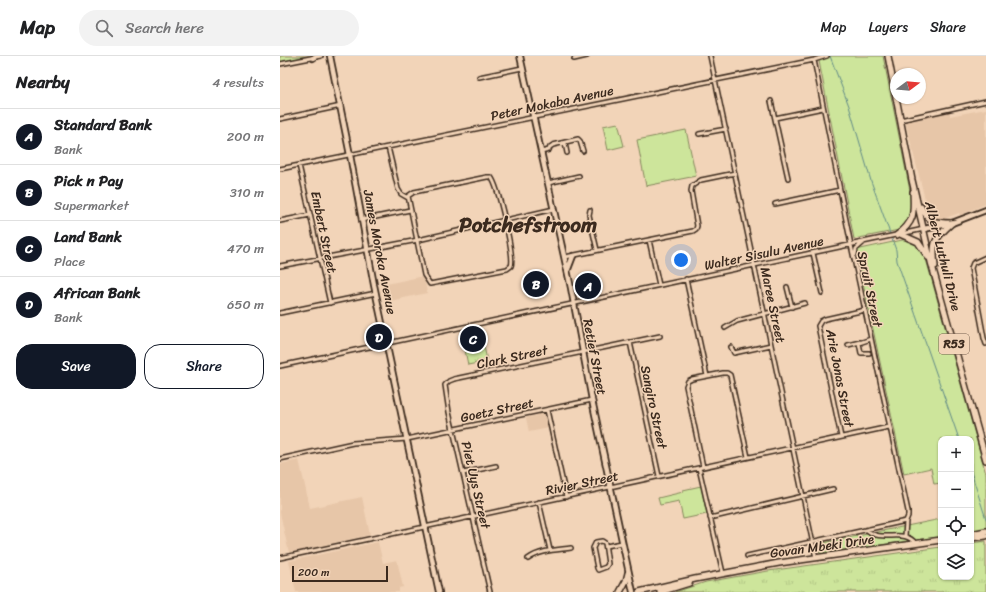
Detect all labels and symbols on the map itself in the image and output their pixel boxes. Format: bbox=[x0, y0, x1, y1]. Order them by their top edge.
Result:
north arrow bbox=[890, 68, 926, 104]
street label: Peter Mokaba Avenue bbox=[488, 79, 616, 127]
street label: James Moroka Avenue bbox=[356, 187, 403, 317]
street label: Embert Street bbox=[304, 189, 344, 276]
street label: Albert Luthuli Drive bbox=[918, 198, 968, 313]
district label: Potchefstroom bbox=[459, 206, 597, 244]
street label: Walter Sisulu Avenue bbox=[702, 229, 826, 277]
street label: Spruit Street bbox=[851, 249, 889, 330]
your location bbox=[671, 250, 691, 270]
street label: Maree Street bbox=[754, 265, 792, 345]
pin: B bbox=[523, 269, 549, 299]
pin: A bbox=[575, 271, 601, 301]
street label: Retief Street bbox=[576, 317, 614, 397]
pin: D bbox=[366, 322, 392, 352]
pin: C bbox=[460, 324, 486, 354]
street label: Arie Jonas Street bbox=[819, 326, 861, 430]
road number: R53 bbox=[939, 334, 969, 354]
street label: Clark Street bbox=[475, 338, 550, 376]
street label: Sangiro Street bbox=[634, 363, 674, 452]
street label: Goetz Street bbox=[458, 391, 536, 429]
street label: Piet Uys Street bbox=[455, 439, 497, 532]
street label: Rivier Street bbox=[543, 464, 621, 502]
street label: Govan Mbeki Drive bbox=[768, 527, 876, 565]
scale bar bbox=[292, 564, 388, 583]

